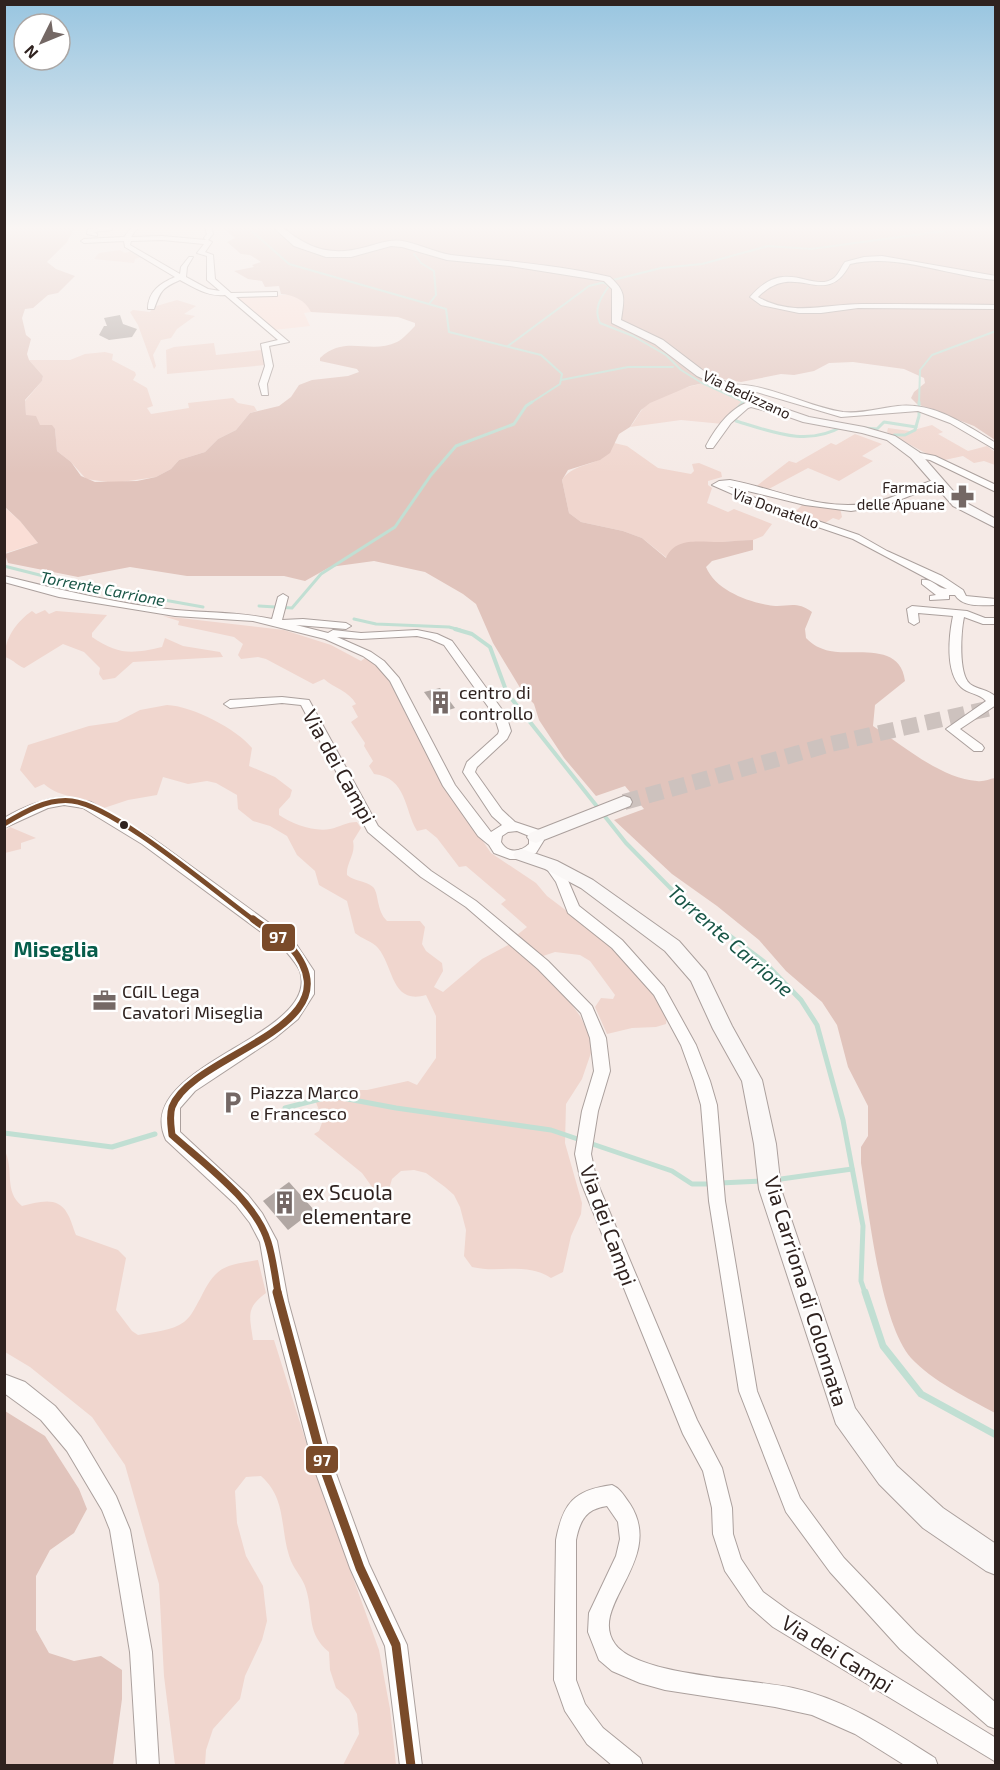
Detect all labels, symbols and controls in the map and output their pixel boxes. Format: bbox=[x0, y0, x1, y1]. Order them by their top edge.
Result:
north arrow bbox=[12, 12, 72, 72]
text: N bbox=[20, 42, 42, 63]
street label: Via Bedizzano bbox=[700, 366, 794, 422]
place label: Farmacia delle Apuane bbox=[857, 478, 945, 513]
pharmacy icon: Farmacia delle Apuane bbox=[950, 483, 976, 509]
street label: Via Donatello bbox=[730, 484, 822, 532]
water label: Torrente Carrione bbox=[39, 567, 167, 610]
place label: centro di controllo bbox=[459, 681, 533, 724]
building icon: centro di controllo bbox=[428, 689, 454, 715]
street label: Via dei Campi bbox=[298, 705, 382, 827]
unlabelled marker bbox=[118, 819, 130, 831]
water label: Torrente Carrione bbox=[663, 879, 799, 1001]
line badge: 97 bbox=[261, 923, 296, 952]
text: 97 bbox=[269, 927, 287, 946]
district label: Miseglia bbox=[14, 936, 98, 961]
place label: CGIL Lega Cavatori Miseglia bbox=[122, 980, 263, 1023]
office icon: CGIL Lega Cavatori Miseglia bbox=[91, 988, 117, 1014]
place label: Piazza Marco e Francesco bbox=[250, 1081, 359, 1124]
parking icon: Piazza Marco e Francesco bbox=[219, 1089, 245, 1115]
street label: Via dei Campi bbox=[576, 1161, 642, 1289]
street label: Via Carriona di Colonnata bbox=[760, 1173, 854, 1409]
place label: ex Scuola elementare bbox=[302, 1179, 412, 1228]
building icon: ex Scuola elementare bbox=[271, 1190, 297, 1216]
line badge: 97 bbox=[305, 1445, 339, 1474]
text: 97 bbox=[313, 1450, 331, 1469]
street label: Via dei Campi bbox=[778, 1609, 898, 1697]

